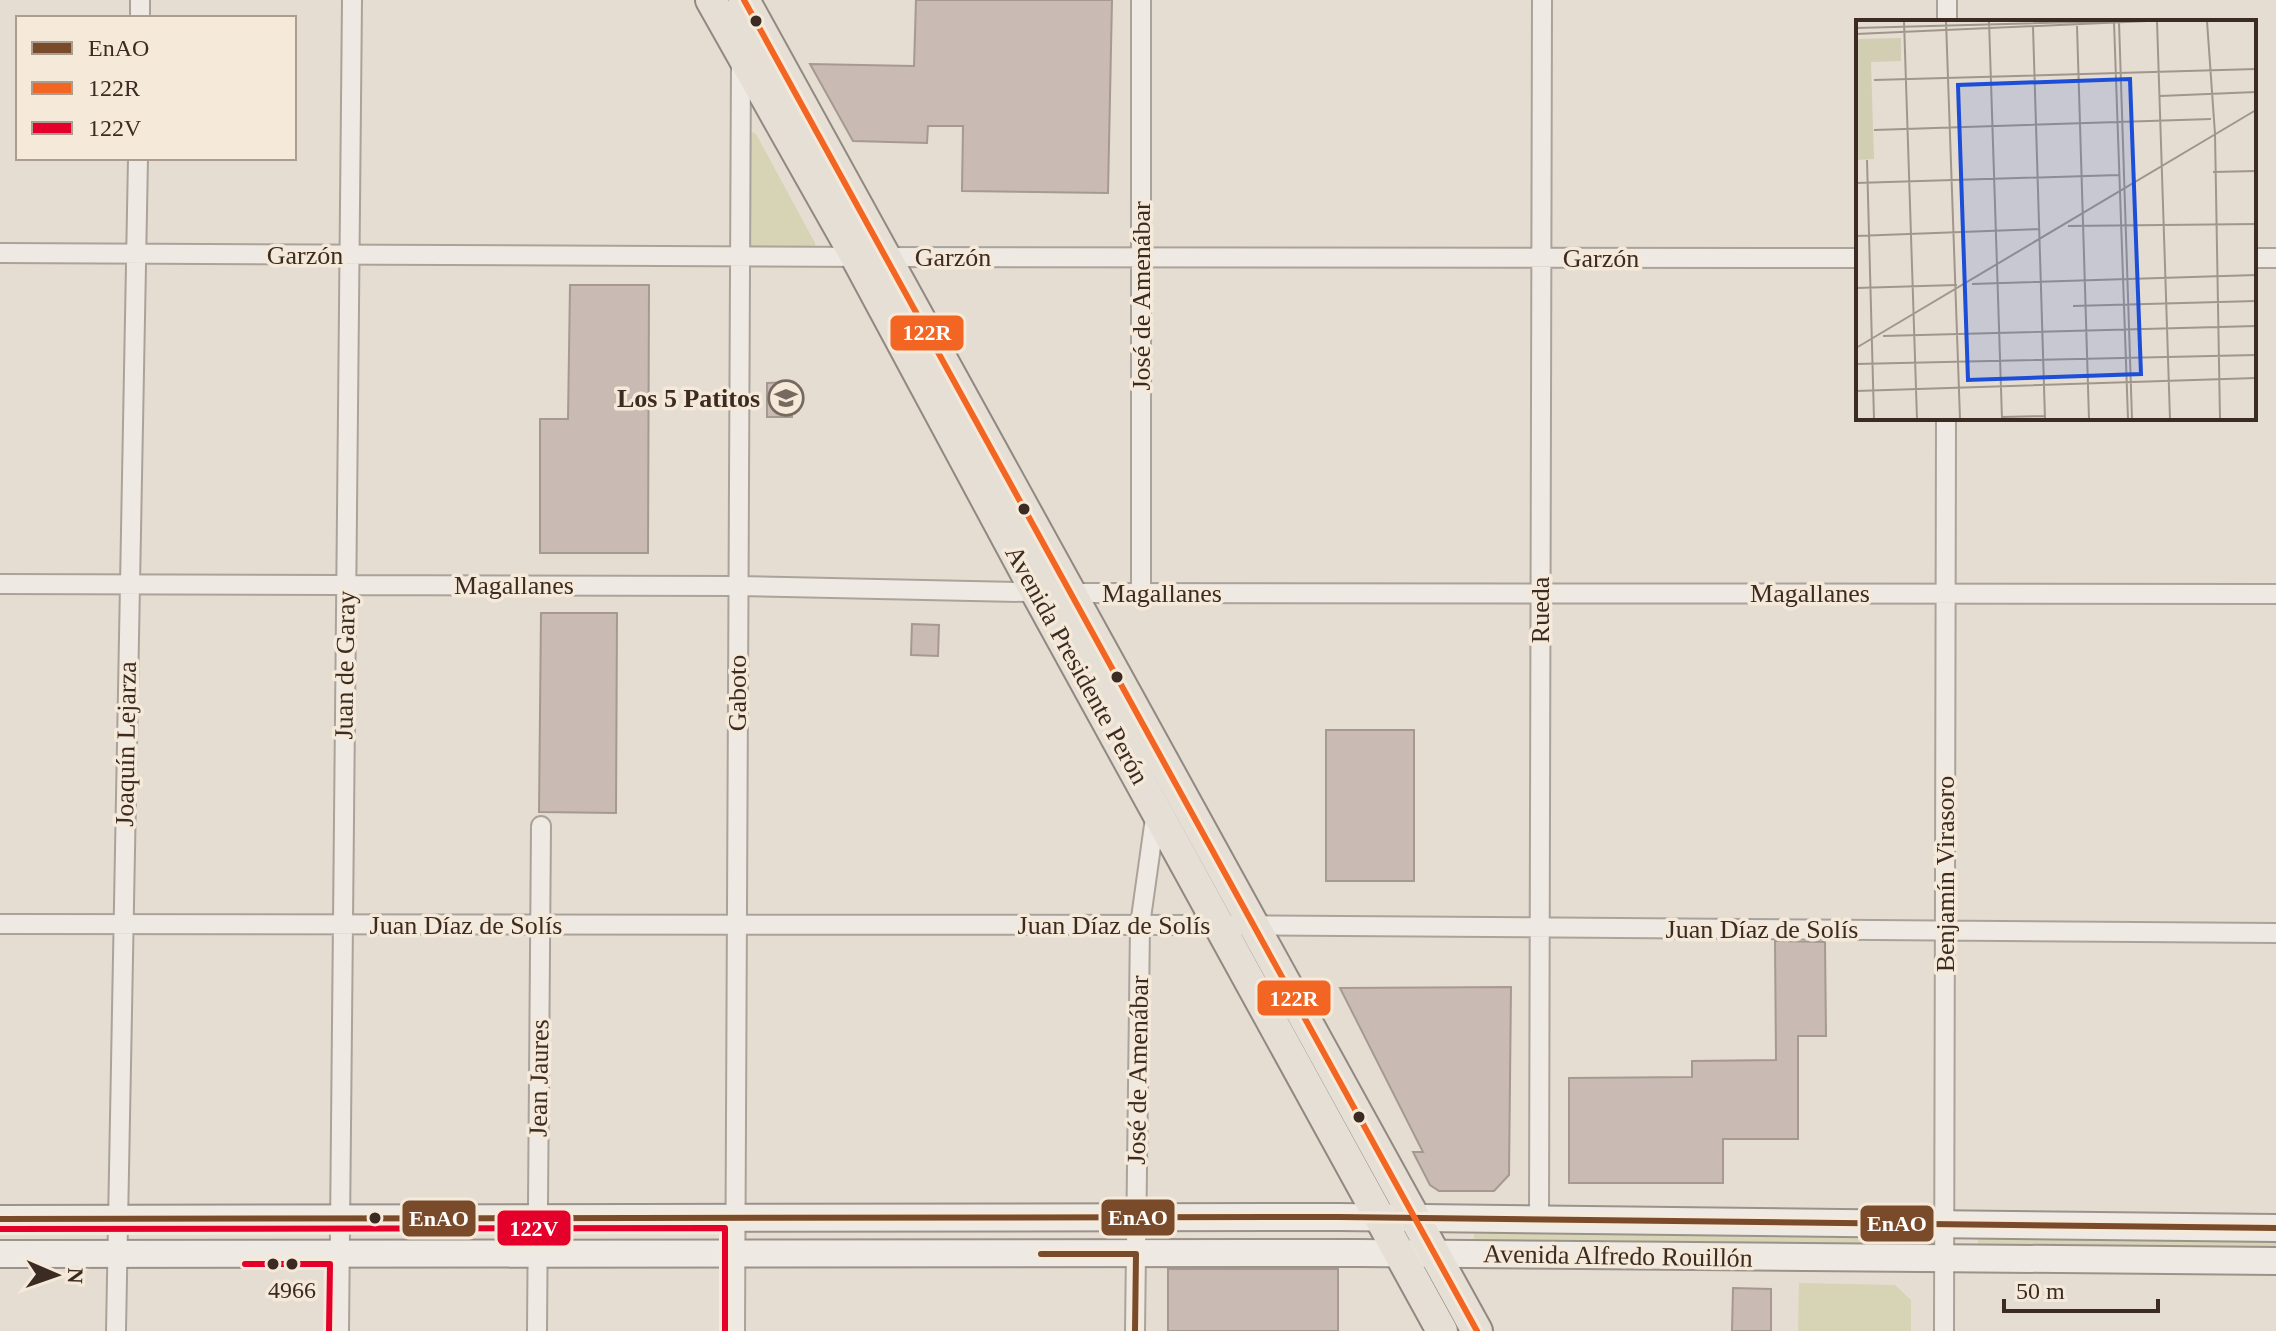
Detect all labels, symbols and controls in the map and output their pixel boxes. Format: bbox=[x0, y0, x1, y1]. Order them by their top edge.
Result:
unlabelled marker bbox=[748, 13, 764, 29]
legend bbox=[16, 16, 296, 160]
inset map bbox=[1856, 20, 2256, 420]
text: EnAO bbox=[88, 35, 149, 61]
text: 122R bbox=[88, 75, 140, 101]
text: 122V bbox=[88, 115, 142, 141]
street label: José de Amenábar bbox=[1127, 201, 1156, 391]
street label: Garzón bbox=[267, 241, 343, 270]
street label: Garzón bbox=[915, 243, 991, 272]
street label: Garzón bbox=[1563, 244, 1639, 273]
line badge: 122R bbox=[889, 314, 965, 352]
text: 122R bbox=[903, 320, 953, 345]
school or university icon: Los 5 Patitos bbox=[767, 379, 805, 417]
place label: Los 5 Patitos bbox=[617, 384, 760, 413]
unlabelled marker bbox=[1016, 501, 1032, 517]
street label: Avenida Presidente Perón bbox=[999, 541, 1155, 789]
street label: Magallanes bbox=[454, 571, 574, 600]
street label: Rueda bbox=[1526, 576, 1555, 643]
street label: Magallanes bbox=[1102, 579, 1222, 608]
street label: Magallanes bbox=[1750, 579, 1870, 608]
street label: Juan de Garay bbox=[329, 590, 361, 740]
street label: Gaboto bbox=[723, 655, 752, 731]
street label: Joaquín Lejarza bbox=[110, 661, 142, 827]
unlabelled marker bbox=[1109, 669, 1125, 685]
street label: Benjamín Virasoro bbox=[1931, 776, 1960, 972]
street label: Juan Díaz de Solís bbox=[370, 911, 562, 940]
street label: Juan Díaz de Solís bbox=[1018, 911, 1210, 940]
street label: Juan Díaz de Solís bbox=[1666, 915, 1858, 944]
street label: José de Amenábar bbox=[1122, 975, 1154, 1165]
line badge: 122R bbox=[1256, 979, 1332, 1017]
text: 122R bbox=[1270, 986, 1320, 1011]
street label: Jean Jaures bbox=[523, 1019, 555, 1137]
unlabelled marker bbox=[1351, 1109, 1367, 1125]
line badge: EnAO bbox=[1100, 1198, 1176, 1237]
line badge: EnAO bbox=[401, 1199, 477, 1238]
line badge: EnAO bbox=[1859, 1204, 1935, 1243]
text: EnAO bbox=[1108, 1205, 1168, 1230]
text: EnAO bbox=[409, 1206, 469, 1231]
line badge: 122V bbox=[496, 1209, 572, 1247]
unlabelled marker bbox=[367, 1210, 383, 1226]
text: EnAO bbox=[1867, 1211, 1927, 1236]
text: 122V bbox=[510, 1216, 559, 1241]
north arrow bbox=[16, 1235, 96, 1315]
street label: Avenida Alfredo Rouillón bbox=[1483, 1239, 1753, 1273]
unlabelled marker bbox=[265, 1256, 281, 1272]
marker: 4966 bbox=[284, 1256, 300, 1272]
scale bar bbox=[2004, 1263, 2158, 1313]
text: N bbox=[63, 1267, 88, 1284]
place label: 4966 bbox=[268, 1277, 316, 1303]
text: 50 m bbox=[2016, 1278, 2065, 1304]

